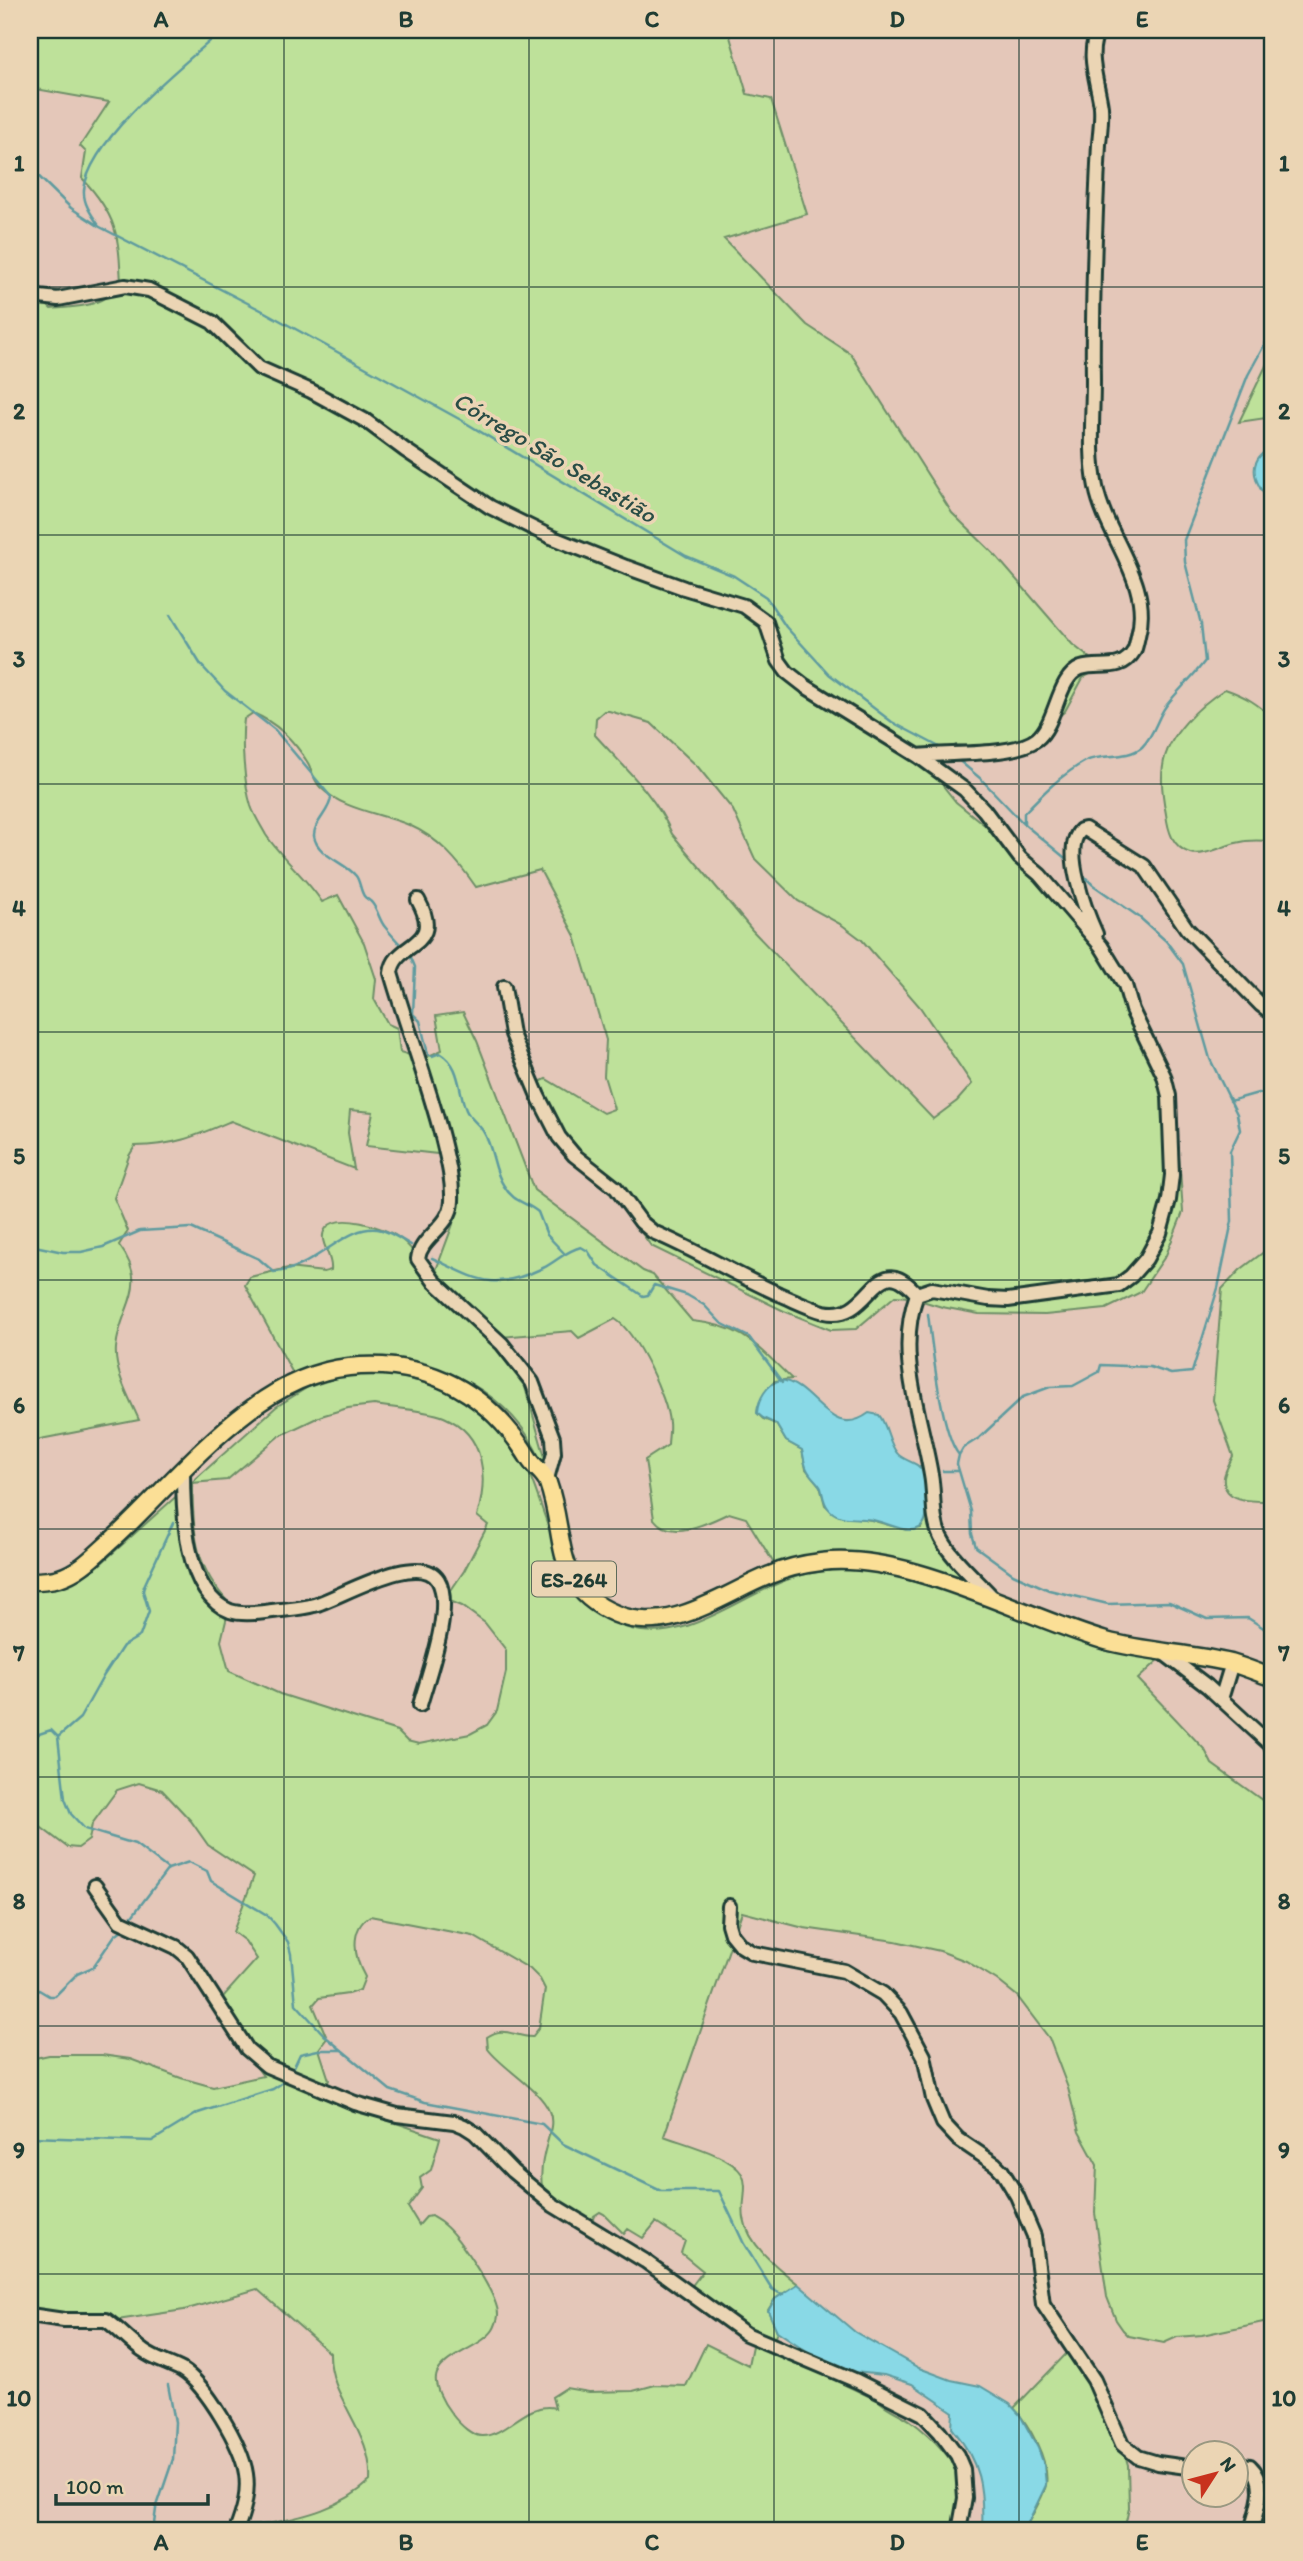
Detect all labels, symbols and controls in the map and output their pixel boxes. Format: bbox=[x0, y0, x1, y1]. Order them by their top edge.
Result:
text: A bbox=[153, 5, 169, 33]
text: B bbox=[399, 5, 414, 33]
text: C bbox=[645, 5, 660, 33]
text: D bbox=[889, 5, 905, 33]
text: E bbox=[1136, 5, 1149, 33]
text: 1 bbox=[14, 149, 25, 177]
text: 1 bbox=[1279, 149, 1290, 177]
water label: Córrego São Sebastião bbox=[449, 385, 662, 529]
text: 2 bbox=[13, 397, 26, 425]
text: 2 bbox=[1278, 397, 1291, 425]
text: 3 bbox=[13, 645, 26, 673]
text: 3 bbox=[1278, 645, 1291, 673]
text: 4 bbox=[12, 894, 26, 922]
text: 4 bbox=[1277, 894, 1291, 922]
text: 5 bbox=[13, 1142, 25, 1170]
text: 5 bbox=[1278, 1142, 1290, 1170]
text: 6 bbox=[13, 1391, 25, 1419]
text: 6 bbox=[1278, 1391, 1290, 1419]
road number: ES-264 bbox=[532, 1562, 616, 1596]
text: 7 bbox=[12, 1639, 25, 1667]
text: 7 bbox=[1277, 1639, 1290, 1667]
text: 8 bbox=[13, 1887, 26, 1915]
text: 8 bbox=[1278, 1887, 1291, 1915]
text: 9 bbox=[13, 2136, 25, 2164]
text: 9 bbox=[1278, 2136, 1290, 2164]
text: 10 bbox=[7, 2384, 31, 2412]
text: 10 bbox=[1272, 2384, 1296, 2412]
north arrow bbox=[1180, 2438, 1250, 2508]
text: N bbox=[1215, 2452, 1241, 2476]
scale bar bbox=[56, 2463, 208, 2507]
text: 100 m bbox=[66, 2474, 124, 2499]
text: A bbox=[153, 2528, 169, 2556]
text: B bbox=[399, 2528, 414, 2556]
text: C bbox=[645, 2528, 660, 2556]
text: D bbox=[889, 2528, 905, 2556]
text: E bbox=[1136, 2528, 1149, 2556]

